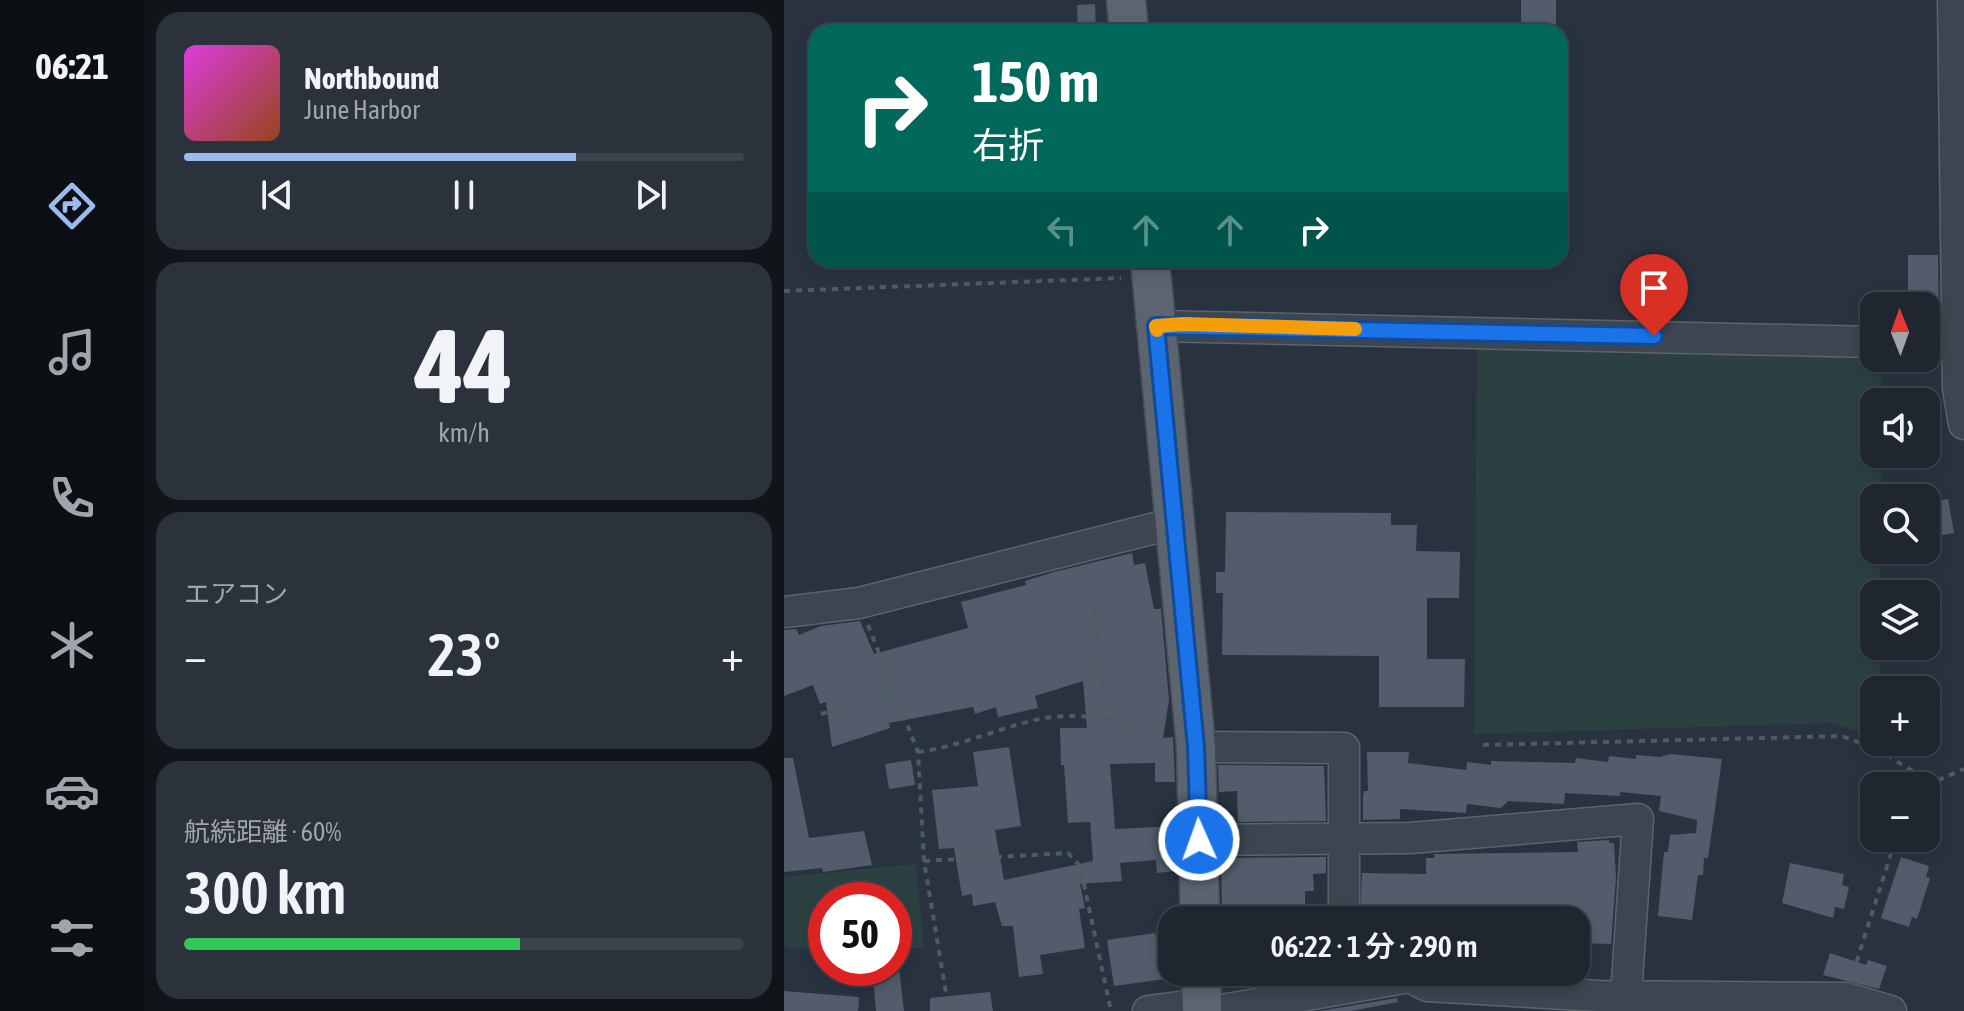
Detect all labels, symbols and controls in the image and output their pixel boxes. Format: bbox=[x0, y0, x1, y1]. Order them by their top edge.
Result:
text: 06:21 bbox=[35, 45, 109, 87]
text: 150 m bbox=[972, 50, 1099, 114]
icon: right bbox=[840, 56, 944, 160]
text: Northbound bbox=[304, 61, 439, 95]
text: June Harbor bbox=[304, 95, 420, 125]
text: 右折 bbox=[972, 124, 1044, 166]
icon: previous bbox=[255, 173, 299, 217]
icon: pause bbox=[442, 173, 486, 217]
icon: next bbox=[629, 173, 673, 217]
icon: directions bbox=[44, 178, 100, 234]
icon: left bbox=[1040, 208, 1084, 252]
icon: ahead bbox=[1124, 208, 1168, 252]
icon: ahead bbox=[1208, 208, 1252, 252]
icon: right bbox=[1292, 208, 1336, 252]
pin bbox=[1620, 254, 1688, 336]
icon: arrive bbox=[1632, 266, 1676, 310]
north arrow bbox=[1860, 292, 1940, 372]
map controls bbox=[1860, 292, 1940, 852]
text: 44 bbox=[415, 306, 513, 425]
icon: music bbox=[44, 324, 100, 380]
button: sound bbox=[1860, 388, 1940, 468]
text: km/h bbox=[438, 418, 490, 448]
icon: phone bbox=[44, 470, 100, 526]
button: search bbox=[1860, 484, 1940, 564]
text: エアコン bbox=[184, 579, 288, 609]
button: layers bbox=[1860, 580, 1940, 660]
icon: climate bbox=[44, 617, 100, 673]
text: 23° bbox=[428, 620, 500, 689]
text: − bbox=[184, 630, 207, 680]
text: + bbox=[721, 630, 744, 680]
button: + bbox=[1860, 676, 1940, 756]
icon: car bbox=[44, 763, 100, 819]
button: − bbox=[1860, 772, 1940, 852]
position arrow bbox=[1157, 798, 1241, 882]
text: 航続距離 · 60% bbox=[184, 817, 341, 847]
text: 300 km bbox=[184, 858, 346, 927]
speed limit sign: 50 bbox=[808, 882, 912, 986]
icon: filters bbox=[44, 910, 100, 966]
text: 06:22 · 1 分 · 290 m bbox=[1270, 929, 1478, 963]

